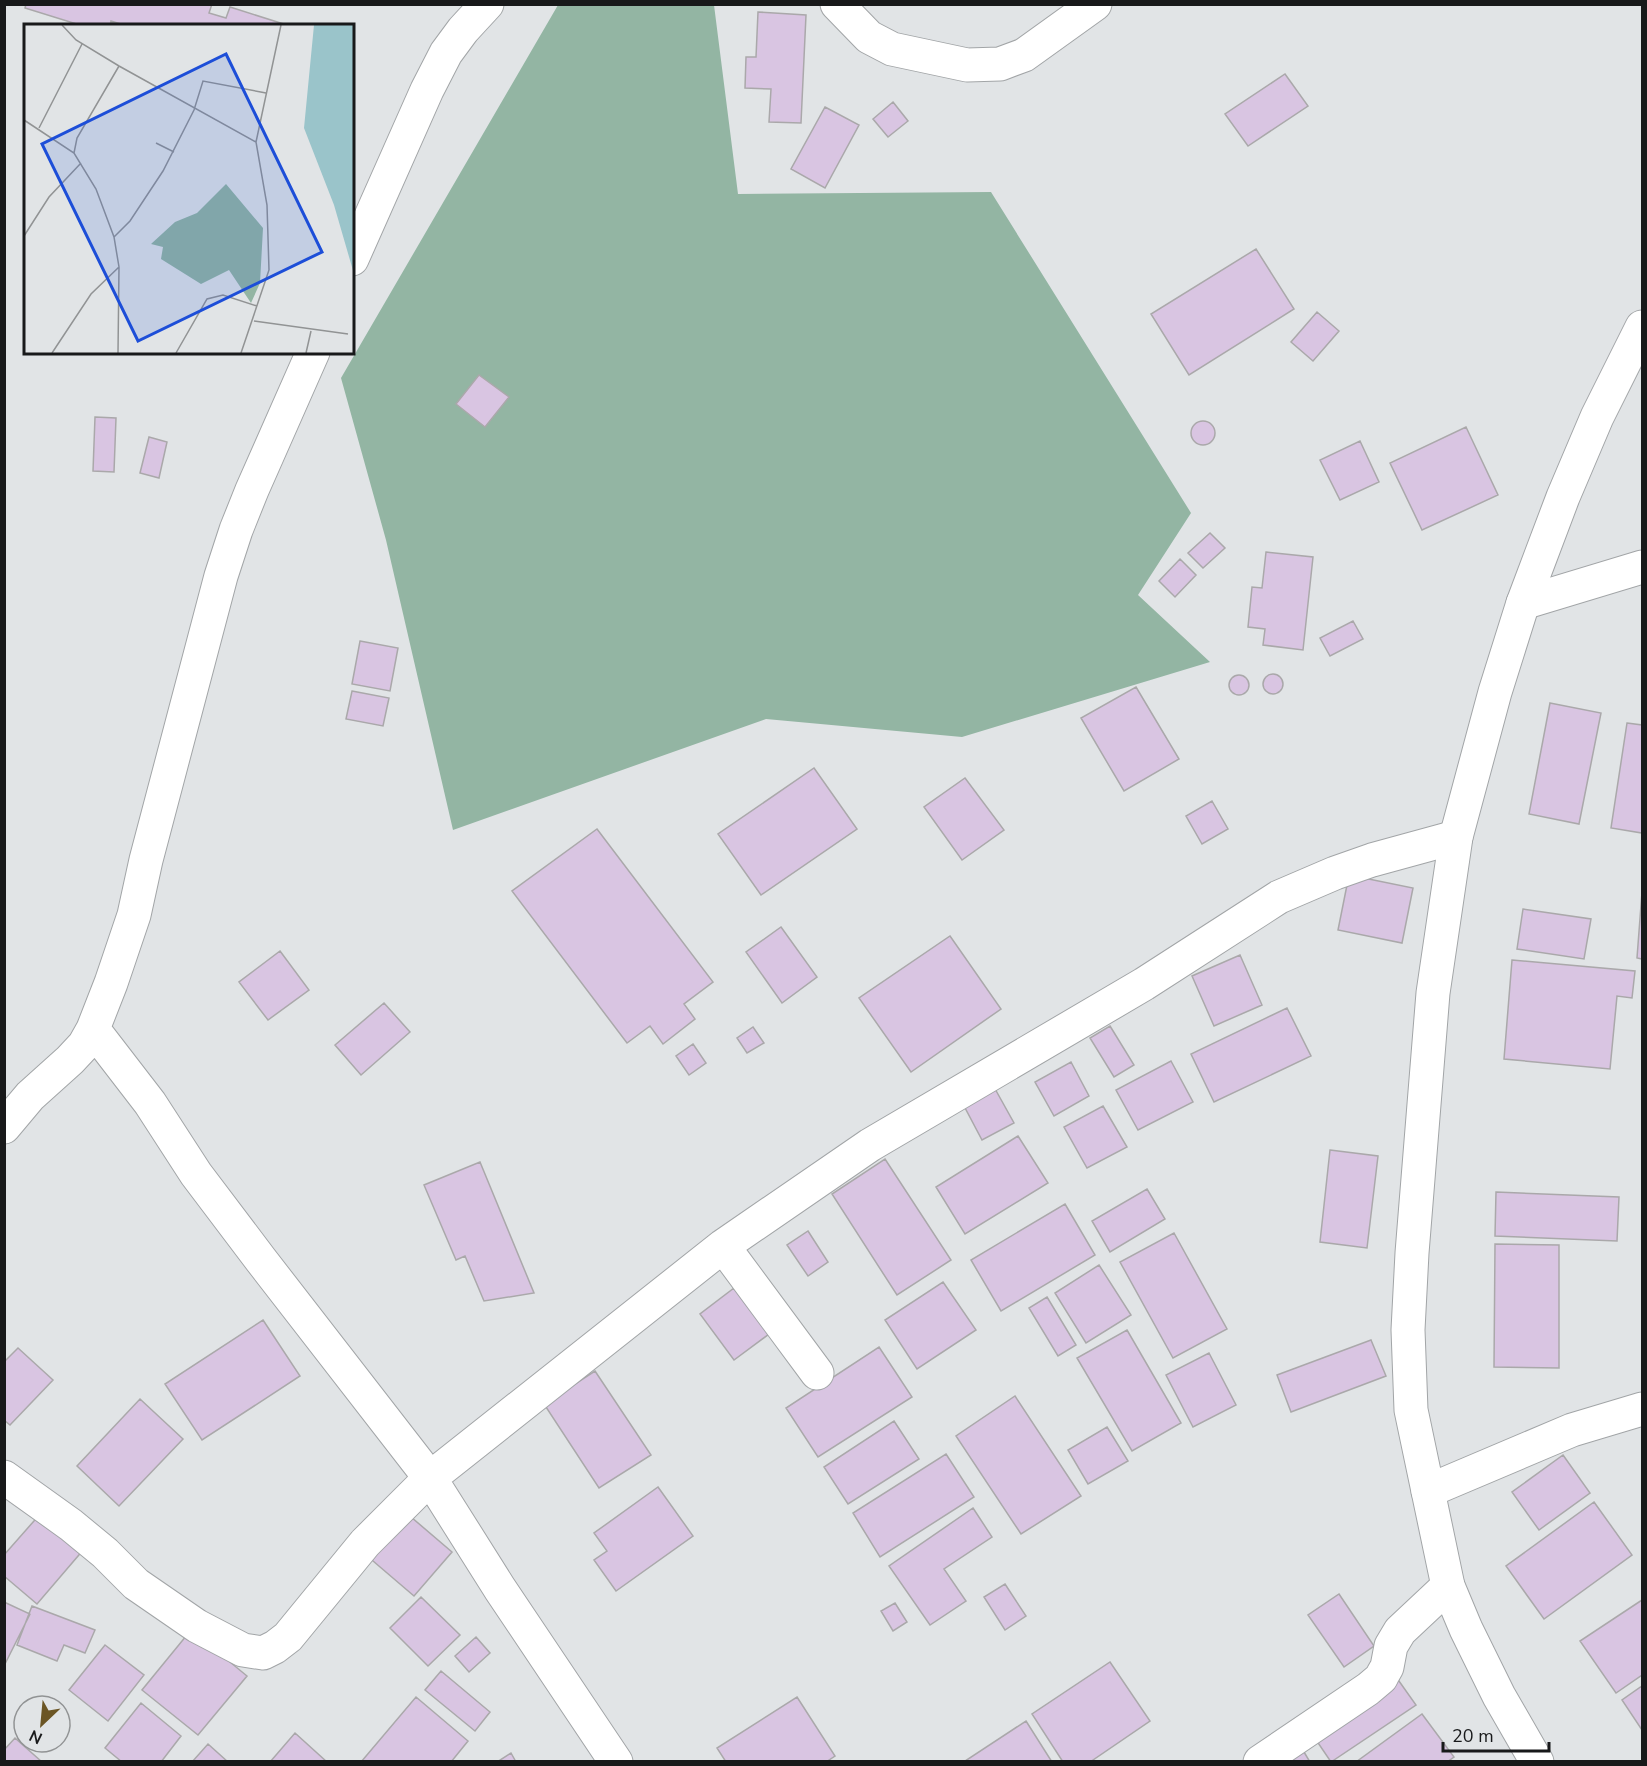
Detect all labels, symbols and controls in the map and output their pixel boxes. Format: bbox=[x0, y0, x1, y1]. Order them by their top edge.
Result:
inset map bbox=[24, 24, 354, 354]
north arrow bbox=[12, 1694, 72, 1754]
scale bar bbox=[1443, 1715, 1550, 1753]
text: N bbox=[26, 1724, 46, 1749]
text: 20 m bbox=[1452, 1724, 1494, 1748]

